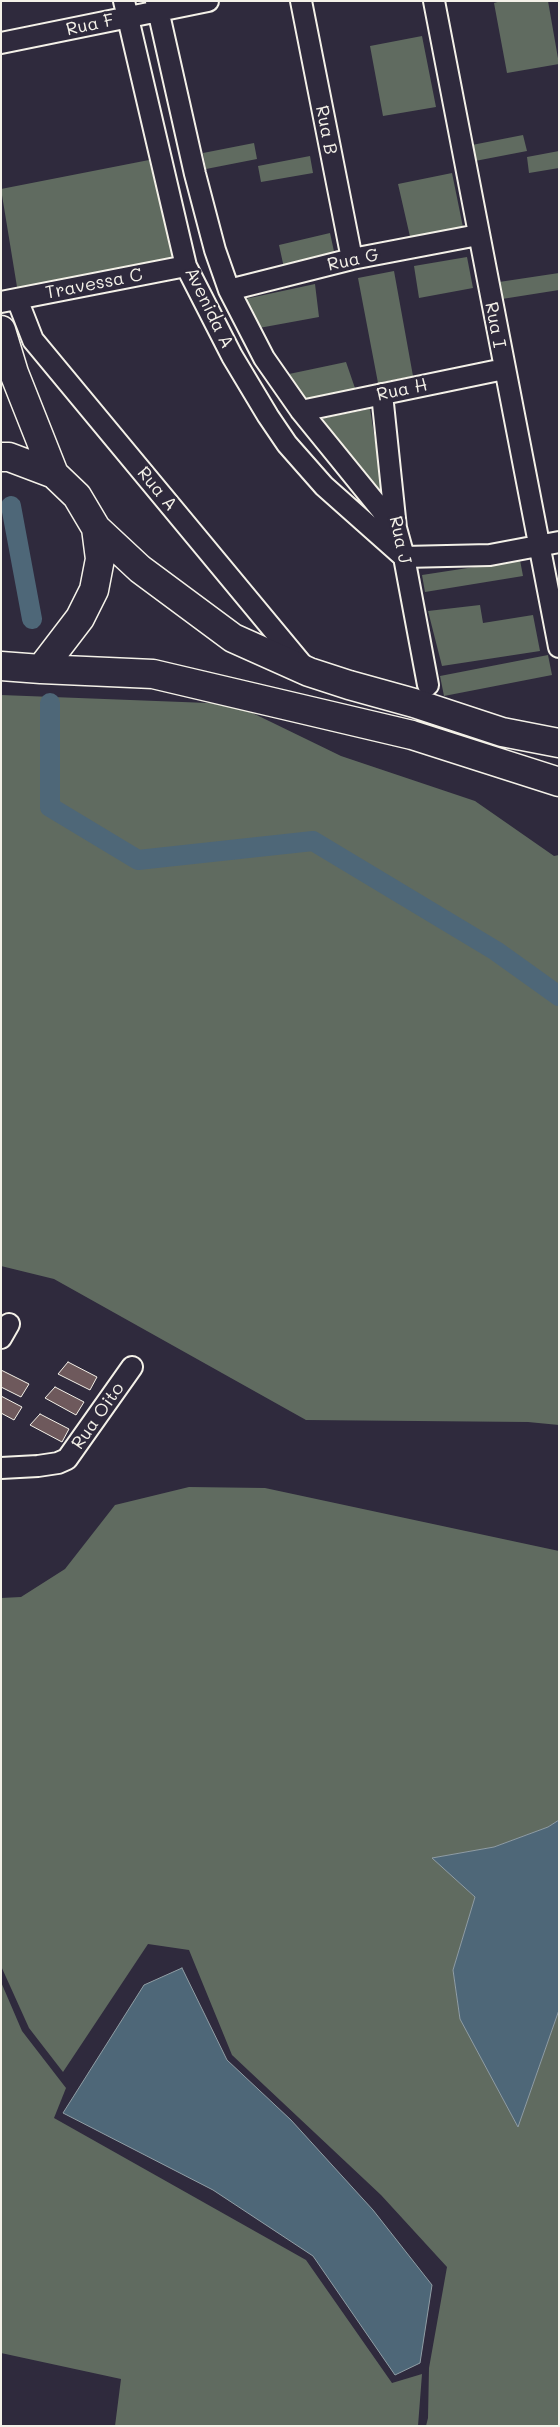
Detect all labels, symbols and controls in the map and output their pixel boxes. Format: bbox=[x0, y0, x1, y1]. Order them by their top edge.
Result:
street label: Rua F bbox=[64, 9, 116, 41]
street label: Rua B bbox=[311, 104, 341, 156]
street label: Rua G bbox=[325, 244, 381, 276]
street label: Travessa C bbox=[44, 264, 144, 304]
street label: Avenida A bbox=[180, 264, 238, 352]
street label: Rua I bbox=[480, 300, 510, 350]
street label: Rua H bbox=[375, 374, 429, 406]
street label: Rua A bbox=[132, 463, 182, 515]
street label: Rua J bbox=[384, 514, 416, 566]
street label: Rua Oito bbox=[67, 1378, 129, 1454]

